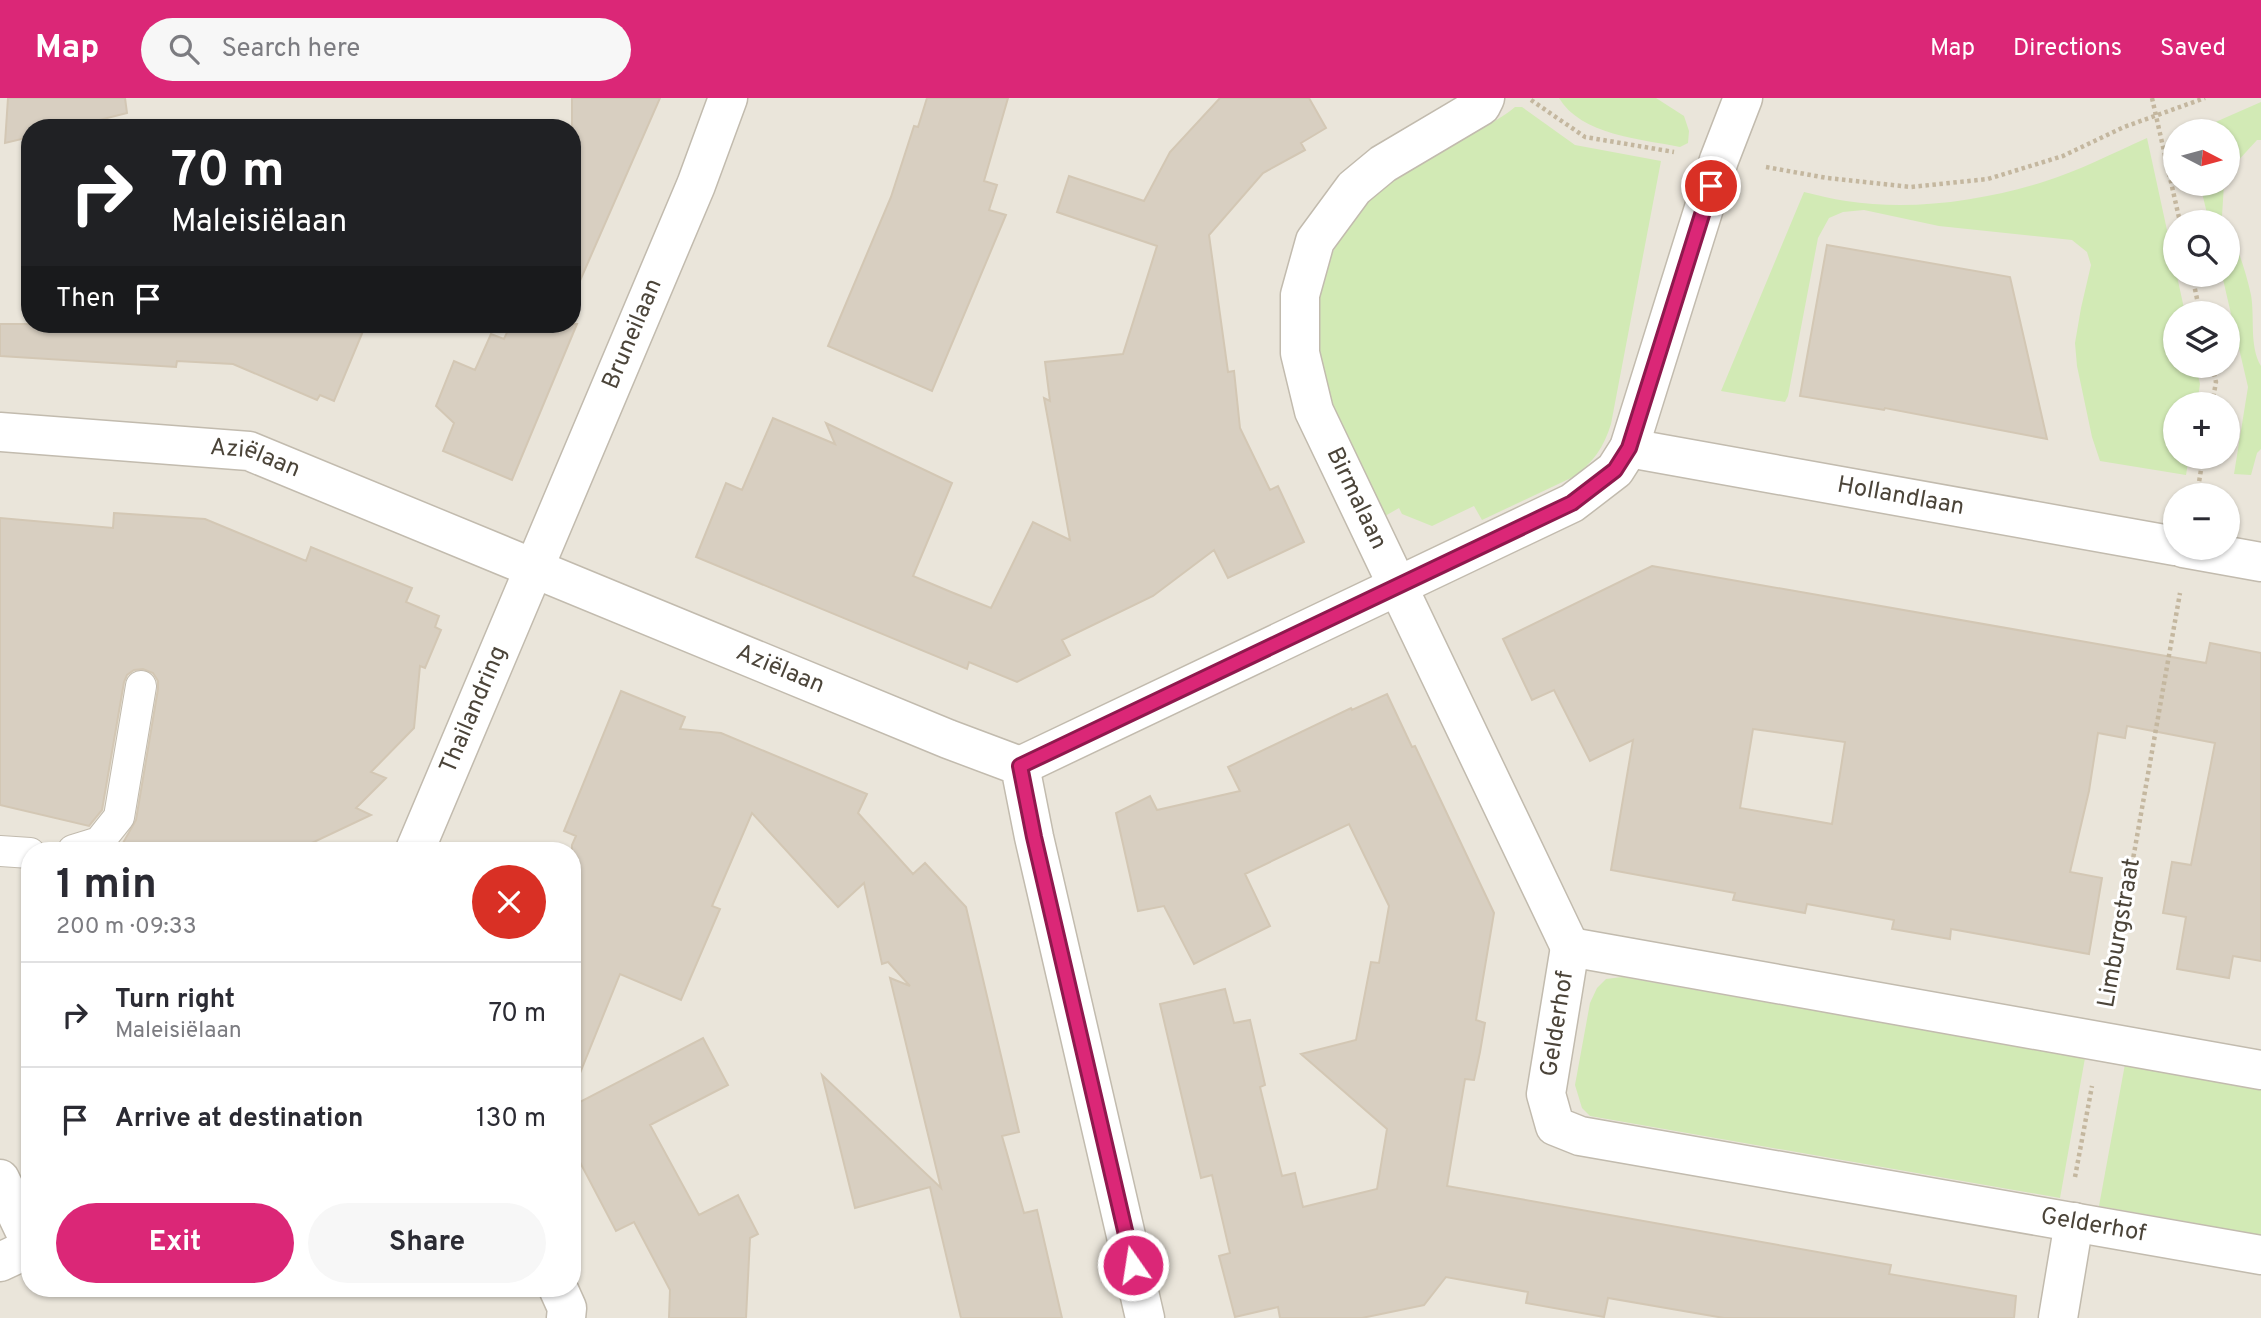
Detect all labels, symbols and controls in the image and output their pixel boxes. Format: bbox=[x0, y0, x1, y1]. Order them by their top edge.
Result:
search box bbox=[141, 18, 631, 81]
text: Map bbox=[35, 28, 99, 70]
icon: search bbox=[165, 30, 203, 68]
text: Search here bbox=[221, 33, 360, 66]
text: Map bbox=[1930, 34, 1975, 64]
text: Directions bbox=[2013, 34, 2122, 64]
text: Saved bbox=[2160, 34, 2226, 64]
north arrow bbox=[2163, 119, 2240, 196]
map controls bbox=[2163, 119, 2240, 560]
text: 70 m bbox=[171, 142, 285, 204]
icon: right bbox=[56, 147, 147, 238]
pin bbox=[1681, 156, 1741, 216]
icon: arrive bbox=[1692, 167, 1730, 205]
text: Maleisiëlaan bbox=[171, 203, 347, 243]
button: search bbox=[2163, 210, 2240, 287]
street label: Bruneilaan bbox=[596, 274, 670, 394]
icon: arrive bbox=[129, 280, 167, 318]
text: Then bbox=[56, 283, 115, 316]
button: layers bbox=[2163, 301, 2240, 378]
button: + bbox=[2163, 392, 2240, 469]
street label: Aziëlaan bbox=[209, 433, 304, 485]
street label: Birmalaan bbox=[1319, 443, 1393, 554]
street label: Hollandlaan bbox=[1835, 471, 1967, 523]
button: − bbox=[2163, 483, 2240, 560]
street label: Aziëlaan bbox=[731, 638, 829, 701]
street label: Thailandring bbox=[434, 642, 514, 778]
street label: Limburgstraat bbox=[2092, 856, 2148, 1010]
text: 1 min bbox=[56, 860, 157, 913]
button: close bbox=[472, 865, 546, 939]
text: 200 m · 09:33 bbox=[56, 913, 196, 942]
street label: Gelderhof bbox=[1535, 969, 1581, 1079]
text: Turn right bbox=[115, 984, 235, 1017]
icon: right bbox=[56, 996, 94, 1034]
text: 70 m bbox=[488, 998, 546, 1031]
text: Maleisiëlaan bbox=[115, 1017, 242, 1046]
icon: arrive bbox=[56, 1101, 94, 1139]
text: Arrive at destination bbox=[115, 1103, 363, 1136]
text: 130 m bbox=[476, 1103, 546, 1136]
street label: Gelderhof bbox=[2038, 1202, 2148, 1250]
button: Exit bbox=[56, 1203, 294, 1283]
button: Share bbox=[308, 1203, 546, 1283]
position arrow bbox=[1096, 1228, 1170, 1302]

